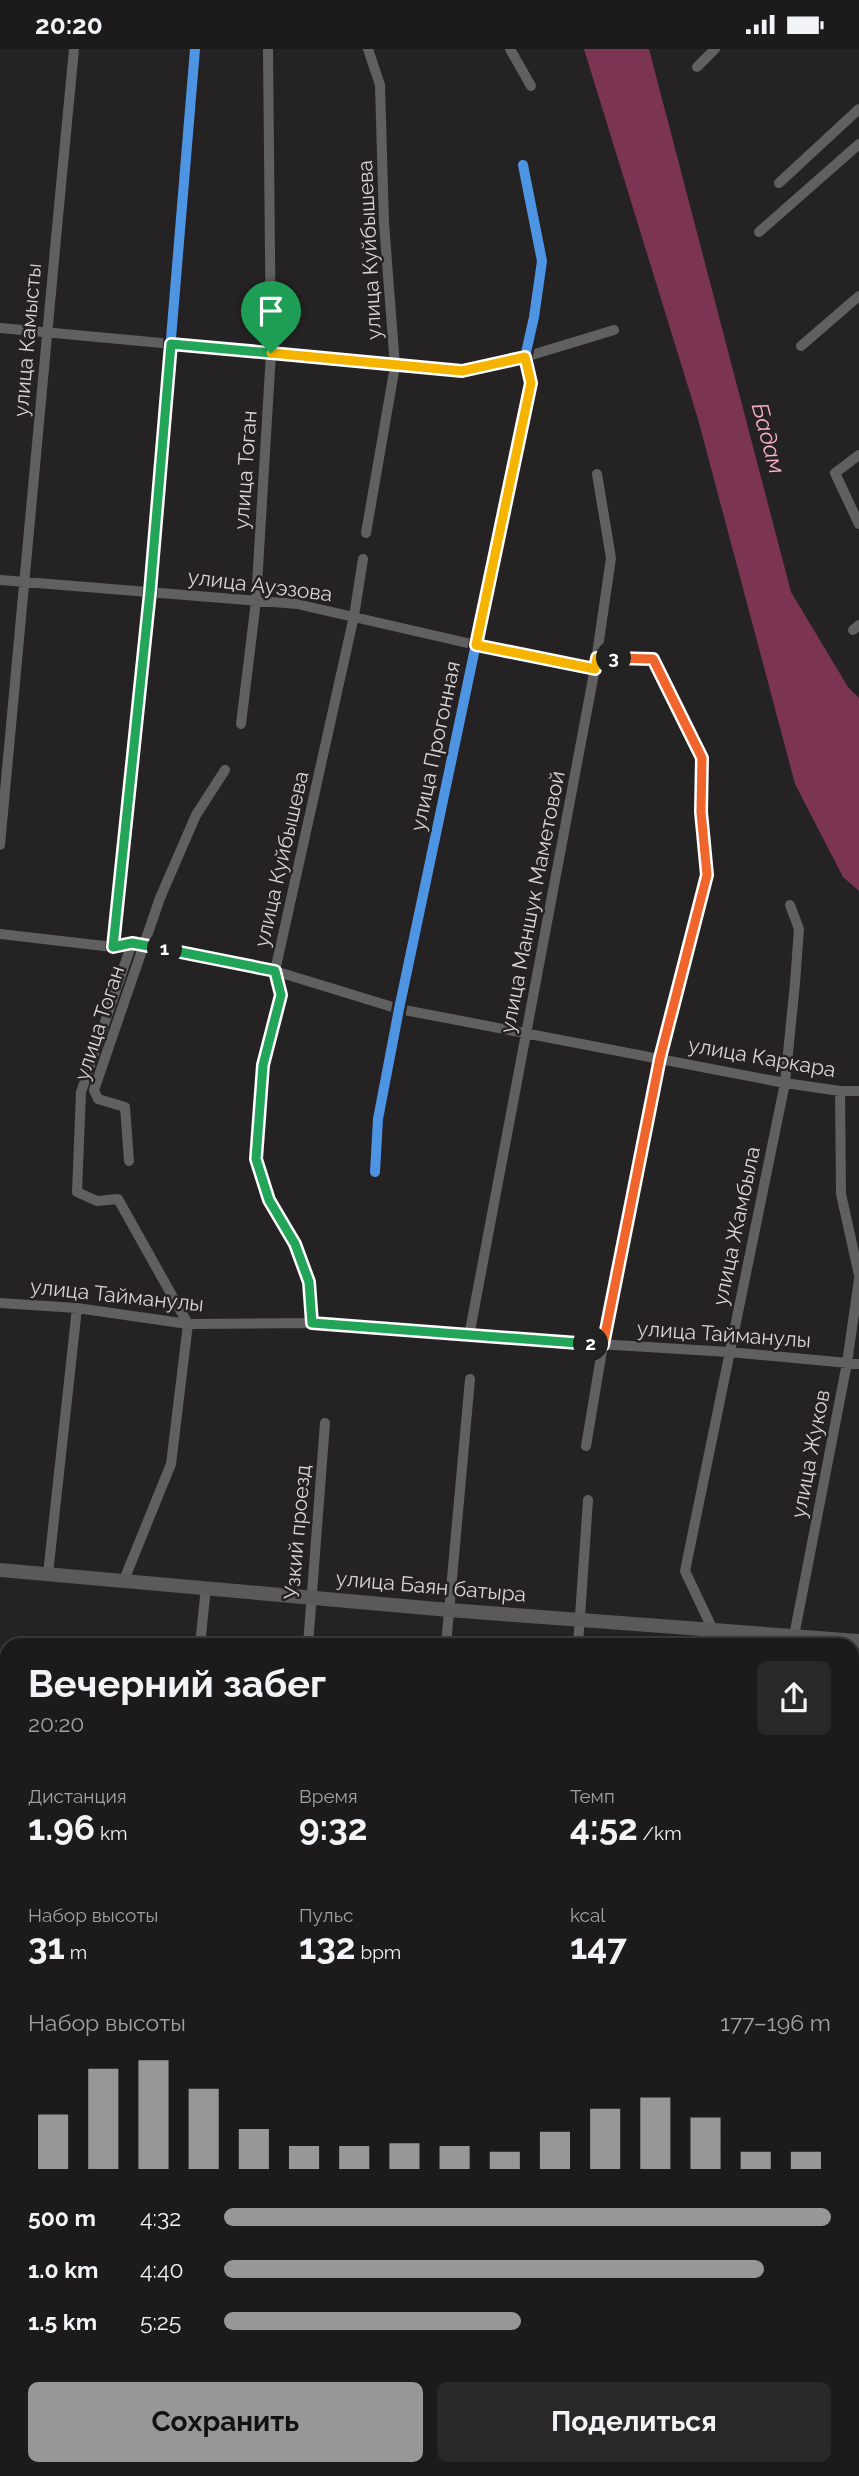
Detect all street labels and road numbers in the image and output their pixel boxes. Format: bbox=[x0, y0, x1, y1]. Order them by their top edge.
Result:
street label: улица Куйбышева bbox=[352, 159, 386, 341]
street label: улица Камысты bbox=[8, 262, 46, 418]
street label: улица Тоган bbox=[228, 410, 262, 530]
street label: улица Ауэзова bbox=[186, 564, 334, 606]
street label: улица Прогонная bbox=[405, 659, 465, 833]
street label: улица Куйбышева bbox=[249, 769, 313, 949]
street label: улица Маншук Маметовой bbox=[494, 769, 570, 1035]
street label: улица Тоган bbox=[69, 962, 129, 1084]
street label: улица Каркара bbox=[686, 1032, 838, 1082]
street label: улица Жамбыла bbox=[707, 1144, 765, 1308]
street label: улица Тайманулы bbox=[29, 1273, 205, 1317]
street label: улица Тайманулы bbox=[636, 1315, 812, 1353]
street label: улица Жуков bbox=[785, 1388, 835, 1520]
street label: Узкий проезд bbox=[279, 1464, 315, 1600]
street label: улица Баян батыра bbox=[335, 1565, 527, 1607]

